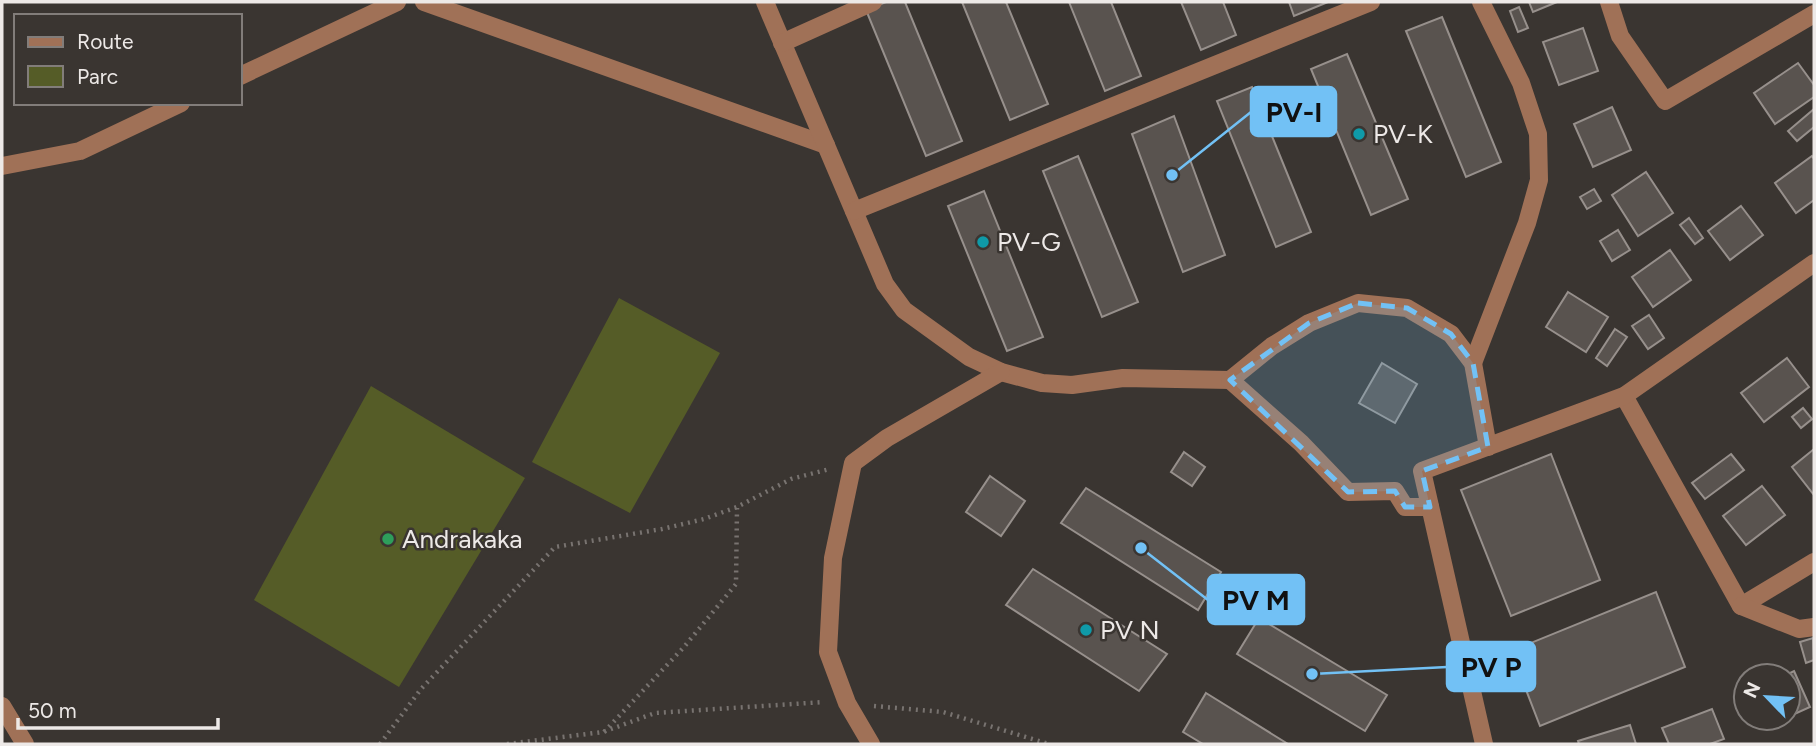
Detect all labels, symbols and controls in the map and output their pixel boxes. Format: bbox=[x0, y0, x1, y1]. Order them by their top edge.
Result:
legend bbox=[14, 14, 242, 105]
text: Route bbox=[77, 29, 133, 54]
text: Parc bbox=[77, 64, 118, 89]
callout: PV-I bbox=[1251, 87, 1336, 136]
text: PV-I bbox=[1266, 95, 1322, 129]
place label: PV-K bbox=[1373, 118, 1433, 150]
marker: PV-K bbox=[1351, 126, 1367, 142]
place label: PV-G bbox=[997, 226, 1061, 258]
marker: PV-G bbox=[975, 234, 991, 250]
place label: Andrakaka bbox=[402, 523, 523, 555]
marker: Andrakaka bbox=[380, 531, 396, 547]
callout: PV M bbox=[1208, 575, 1304, 624]
text: PV M bbox=[1222, 583, 1290, 617]
place label: PV N bbox=[1100, 614, 1160, 646]
marker: PV N bbox=[1078, 622, 1094, 638]
callout: PV P bbox=[1447, 642, 1535, 691]
text: PV P bbox=[1461, 650, 1521, 684]
north arrow bbox=[1732, 662, 1802, 732]
text: N bbox=[1739, 679, 1766, 702]
scale bar bbox=[18, 686, 217, 730]
text: 50 m bbox=[28, 698, 77, 723]

